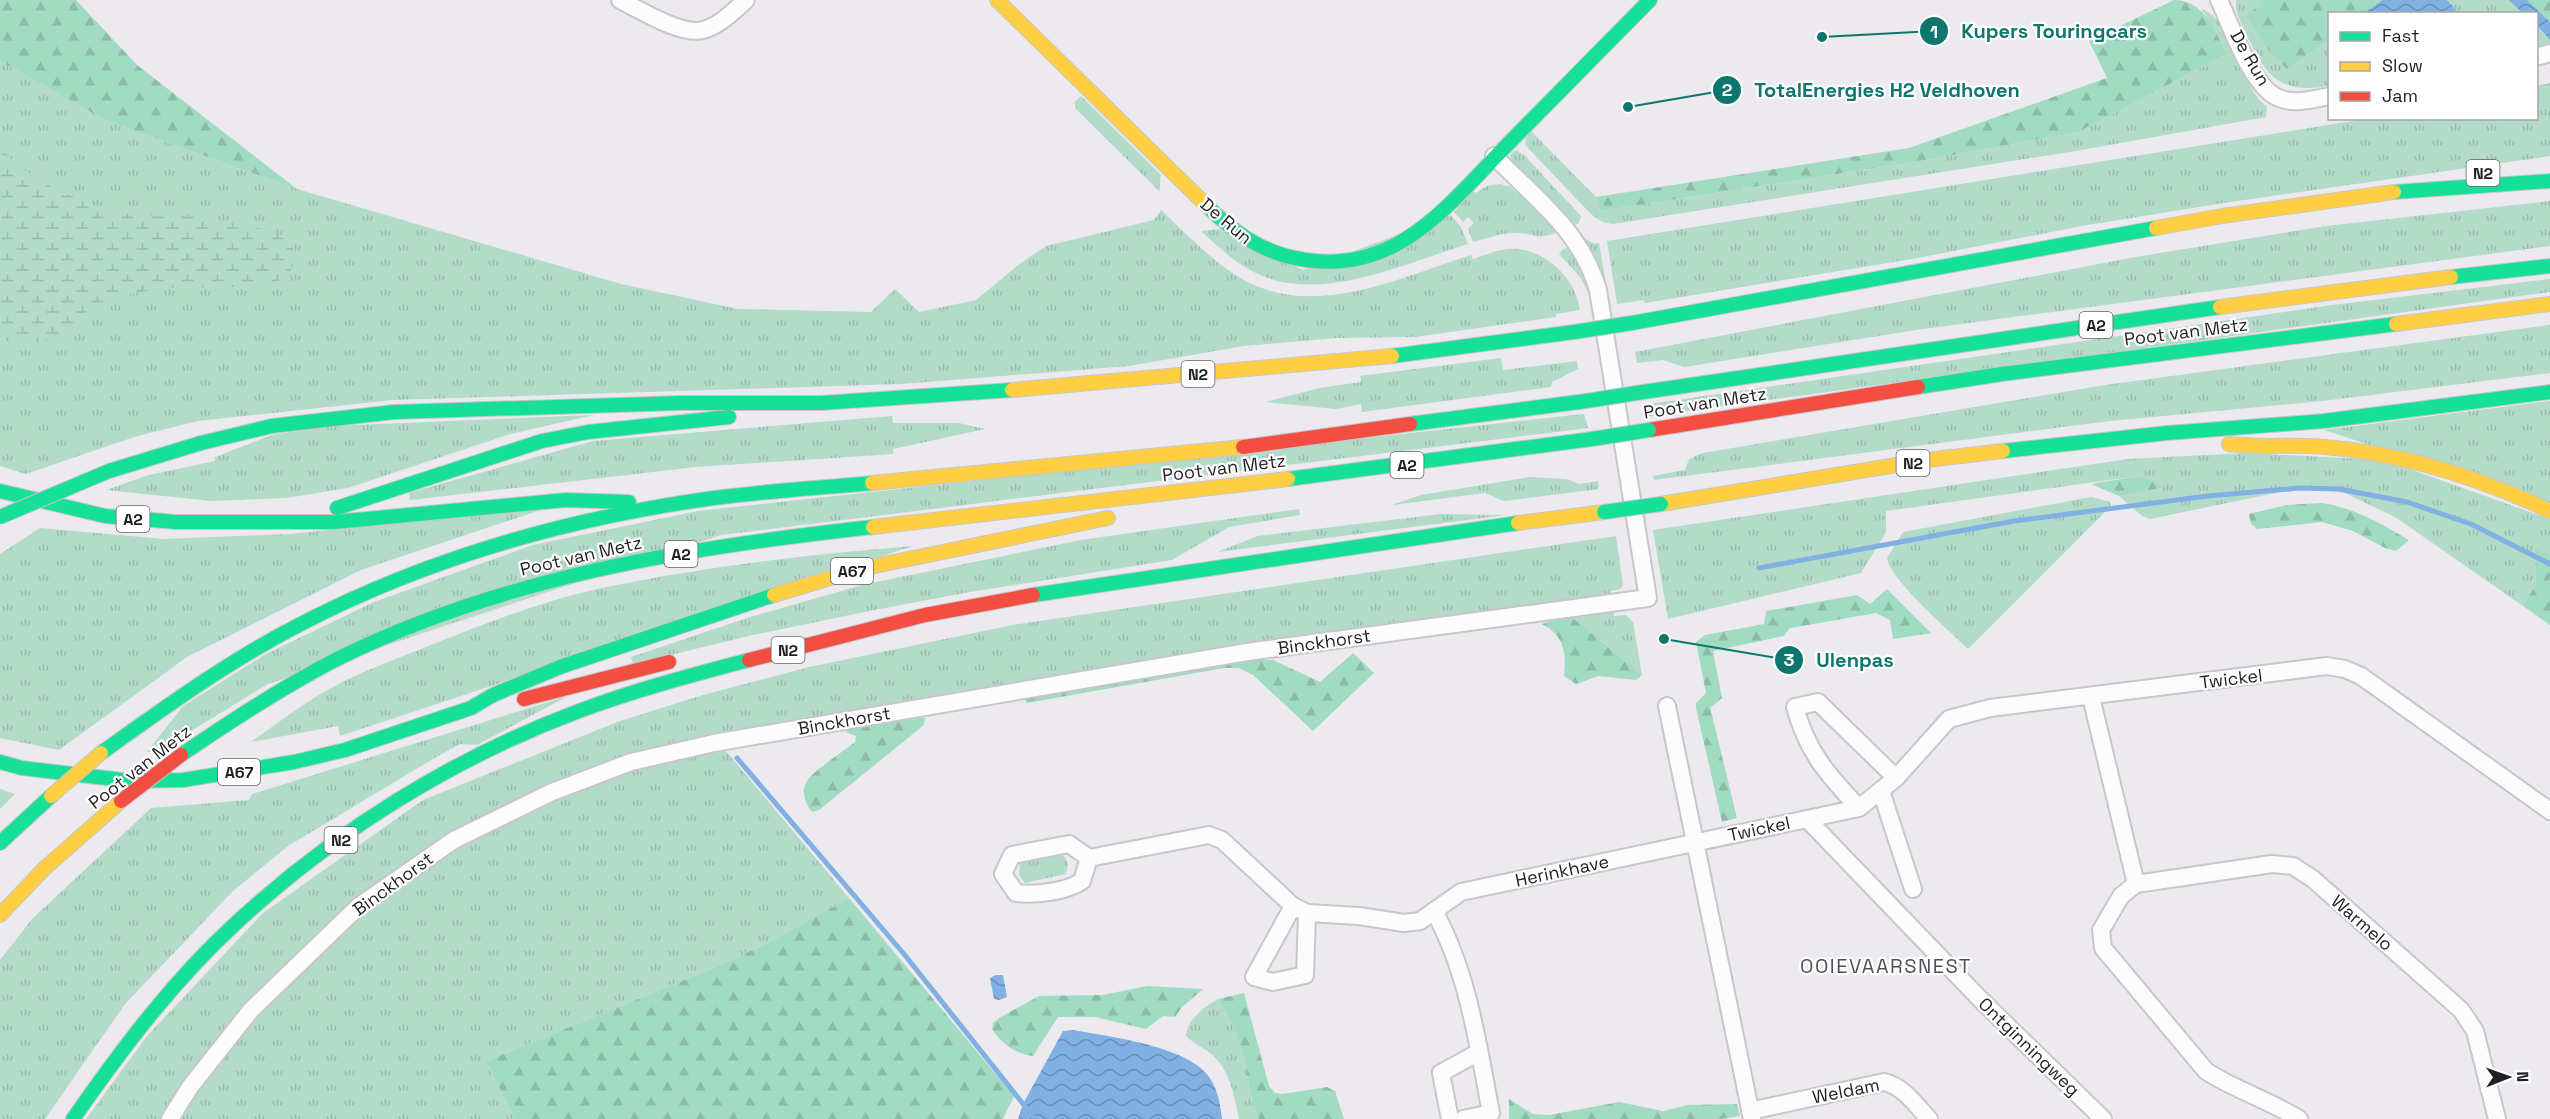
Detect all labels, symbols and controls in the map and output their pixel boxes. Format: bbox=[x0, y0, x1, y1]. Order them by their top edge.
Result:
callout: Kupers Touringcars bbox=[1919, 12, 2159, 50]
legend bbox=[2328, 12, 2538, 120]
text: Kupers Touringcars bbox=[1961, 18, 2147, 44]
text: 1 bbox=[1930, 20, 1938, 43]
text: Fast bbox=[2382, 24, 2419, 47]
street label: De Run bbox=[2225, 26, 2276, 90]
text: Slow bbox=[2382, 54, 2423, 77]
callout: TotalEnergies H2 Veldhoven bbox=[1712, 71, 2032, 109]
text: TotalEnergies H2 Veldhoven bbox=[1754, 77, 2020, 103]
text: 2 bbox=[1722, 78, 1733, 101]
text: Jam bbox=[2382, 84, 2418, 107]
road number: N2 bbox=[2466, 160, 2500, 186]
street label: De Run bbox=[1196, 192, 1257, 249]
road number: A2 bbox=[2080, 312, 2112, 338]
street label: Poot van Metz bbox=[2123, 313, 2249, 350]
road number: N2 bbox=[1182, 361, 1214, 387]
street label: Poot van Metz bbox=[1642, 381, 1768, 424]
street label: Poot van Metz bbox=[1161, 449, 1287, 486]
road number: N2 bbox=[1896, 450, 1930, 476]
road number: A2 bbox=[1390, 452, 1424, 478]
road number: A2 bbox=[116, 506, 150, 532]
street label: Poot van Metz bbox=[518, 530, 644, 581]
road number: A2 bbox=[664, 541, 698, 567]
road number: A67 bbox=[831, 558, 873, 584]
street label: Binckhorst bbox=[1276, 624, 1372, 659]
road number: N2 bbox=[772, 637, 804, 663]
callout: Ulenpas bbox=[1774, 641, 1905, 679]
text: Ulenpas bbox=[1816, 647, 1894, 673]
text: 3 bbox=[1784, 648, 1795, 671]
street label: Twickel bbox=[2198, 663, 2264, 694]
street label: Binckhorst bbox=[796, 701, 892, 740]
street label: Poot van Metz bbox=[84, 719, 196, 814]
road number: A67 bbox=[218, 759, 260, 785]
street label: Twickel bbox=[1726, 811, 1792, 846]
road number: N2 bbox=[324, 827, 358, 853]
street label: Binckhorst bbox=[348, 847, 438, 921]
street label: Herinkhave bbox=[1513, 849, 1611, 892]
street label: Warmelo bbox=[2327, 890, 2398, 956]
district label: OOIEVAARSNEST bbox=[1800, 953, 1972, 979]
street label: Ontginningweg bbox=[1974, 992, 2085, 1101]
north arrow bbox=[2478, 1047, 2538, 1107]
text: N bbox=[2512, 1071, 2533, 1082]
street label: Weldam bbox=[1810, 1073, 1881, 1108]

